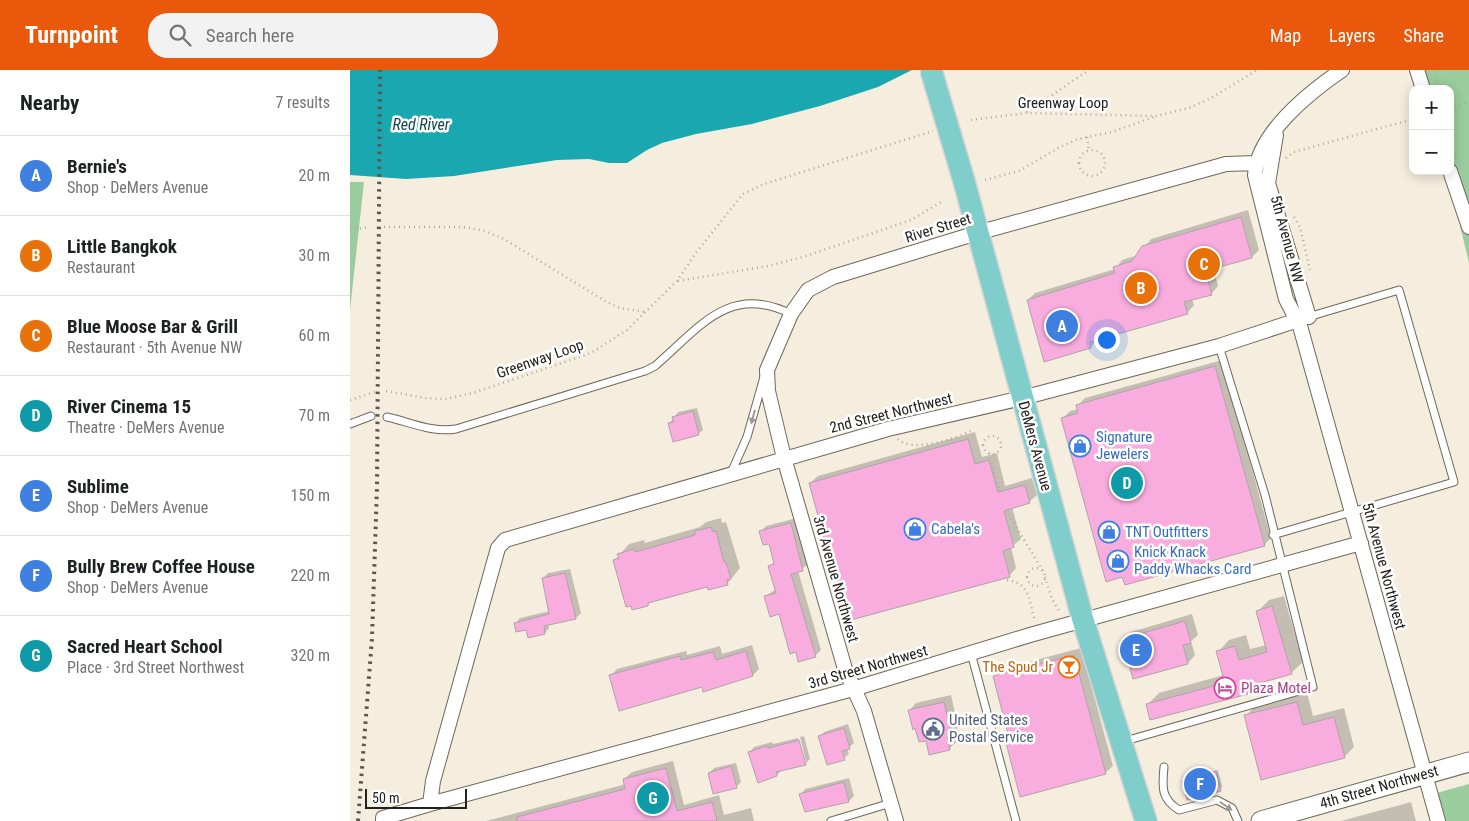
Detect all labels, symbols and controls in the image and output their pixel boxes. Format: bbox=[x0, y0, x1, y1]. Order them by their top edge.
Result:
search box bbox=[148, 13, 498, 58]
text: Turnpoint bbox=[25, 21, 118, 49]
icon: search bbox=[166, 21, 194, 49]
text: Search here bbox=[206, 24, 294, 47]
text: Map bbox=[1270, 25, 1301, 46]
text: Layers bbox=[1329, 25, 1376, 46]
text: Share bbox=[1404, 25, 1444, 46]
map controls bbox=[1409, 85, 1454, 175]
button: + bbox=[1409, 85, 1454, 130]
text: Nearby bbox=[20, 91, 79, 115]
text: 7 results bbox=[275, 93, 330, 112]
street label: Greenway Loop bbox=[1018, 94, 1108, 112]
water label: Red River bbox=[392, 115, 451, 134]
button: − bbox=[1409, 130, 1454, 175]
text: Bernie's bbox=[67, 155, 127, 178]
text: A bbox=[31, 166, 41, 185]
text: 20 m bbox=[298, 166, 330, 185]
text: Shop · DeMers Avenue bbox=[67, 178, 208, 197]
street label: 5th Avenue NW bbox=[1267, 193, 1307, 285]
street label: River Street bbox=[903, 209, 973, 247]
text: Little Bangkok bbox=[67, 235, 177, 258]
pin: C bbox=[1188, 245, 1220, 283]
text: B bbox=[32, 246, 40, 265]
text: 30 m bbox=[298, 246, 330, 265]
text: Restaurant bbox=[67, 258, 135, 277]
pin: B bbox=[1125, 269, 1157, 307]
pin: A bbox=[1046, 307, 1078, 345]
text: Blue Moose Bar & Grill bbox=[67, 315, 238, 338]
text: C bbox=[31, 326, 41, 345]
text: 60 m bbox=[298, 326, 330, 345]
your location bbox=[1094, 327, 1120, 353]
street label: Greenway Loop bbox=[494, 336, 586, 382]
text: Restaurant · 5th Avenue NW bbox=[67, 338, 242, 357]
street label: 2nd Street Northwest bbox=[828, 389, 954, 437]
text: River Cinema 15 bbox=[67, 395, 191, 418]
street label: DeMers Avenue bbox=[1014, 399, 1056, 493]
text: D bbox=[31, 406, 41, 425]
text: 70 m bbox=[298, 406, 330, 425]
one-way arrow bbox=[748, 409, 756, 424]
text: Theatre · DeMers Avenue bbox=[67, 418, 225, 437]
place label: Signature Jewelers bbox=[1096, 428, 1152, 463]
shop icon: Signature Jewelers bbox=[1068, 434, 1092, 458]
pin: D bbox=[1111, 464, 1143, 502]
text: Sublime bbox=[67, 475, 129, 498]
text: E bbox=[32, 486, 40, 505]
text: 150 m bbox=[291, 486, 330, 505]
text: Shop · DeMers Avenue bbox=[67, 498, 208, 517]
street label: 5th Avenue Northwest bbox=[1358, 501, 1410, 631]
street label: 3rd Avenue Northwest bbox=[809, 514, 863, 644]
shop icon: Cabela's bbox=[903, 517, 927, 541]
place label: Cabela's bbox=[931, 520, 980, 538]
shop icon: TNT Outfitters bbox=[1097, 520, 1121, 544]
place label: TNT Outfitters bbox=[1125, 523, 1208, 541]
place label: Knick Knack Paddy Whacks Card bbox=[1134, 543, 1251, 578]
shop icon: Knick Knack Paddy Whacks Card bbox=[1106, 549, 1130, 573]
text: Bully Brew Coffee House bbox=[67, 555, 255, 578]
text: F bbox=[32, 566, 40, 585]
text: 220 m bbox=[291, 566, 330, 585]
text: Shop · DeMers Avenue bbox=[67, 578, 208, 597]
pin: E bbox=[1120, 631, 1152, 669]
text: Sacred Heart School bbox=[67, 635, 223, 658]
street label: 3rd Street Northwest bbox=[806, 641, 930, 693]
text: G bbox=[31, 646, 41, 665]
text: 320 m bbox=[291, 646, 330, 665]
bar icon: The Spud Jr bbox=[1057, 655, 1081, 679]
text: Place · 3rd Street Northwest bbox=[67, 658, 244, 677]
place label: The Spud Jr bbox=[982, 658, 1053, 676]
hotel icon: Plaza Motel bbox=[1213, 676, 1237, 700]
place label: Plaza Motel bbox=[1241, 679, 1311, 697]
place label: United States Postal Service bbox=[949, 711, 1033, 746]
public building icon: United States Postal Service bbox=[921, 717, 945, 741]
street label: 4th Street Northwest bbox=[1318, 761, 1440, 813]
pin: F bbox=[1184, 765, 1216, 803]
pin: G bbox=[637, 779, 669, 817]
scale bar bbox=[365, 786, 468, 809]
text: 50 m bbox=[372, 790, 400, 806]
one-way arrow bbox=[1219, 801, 1233, 811]

